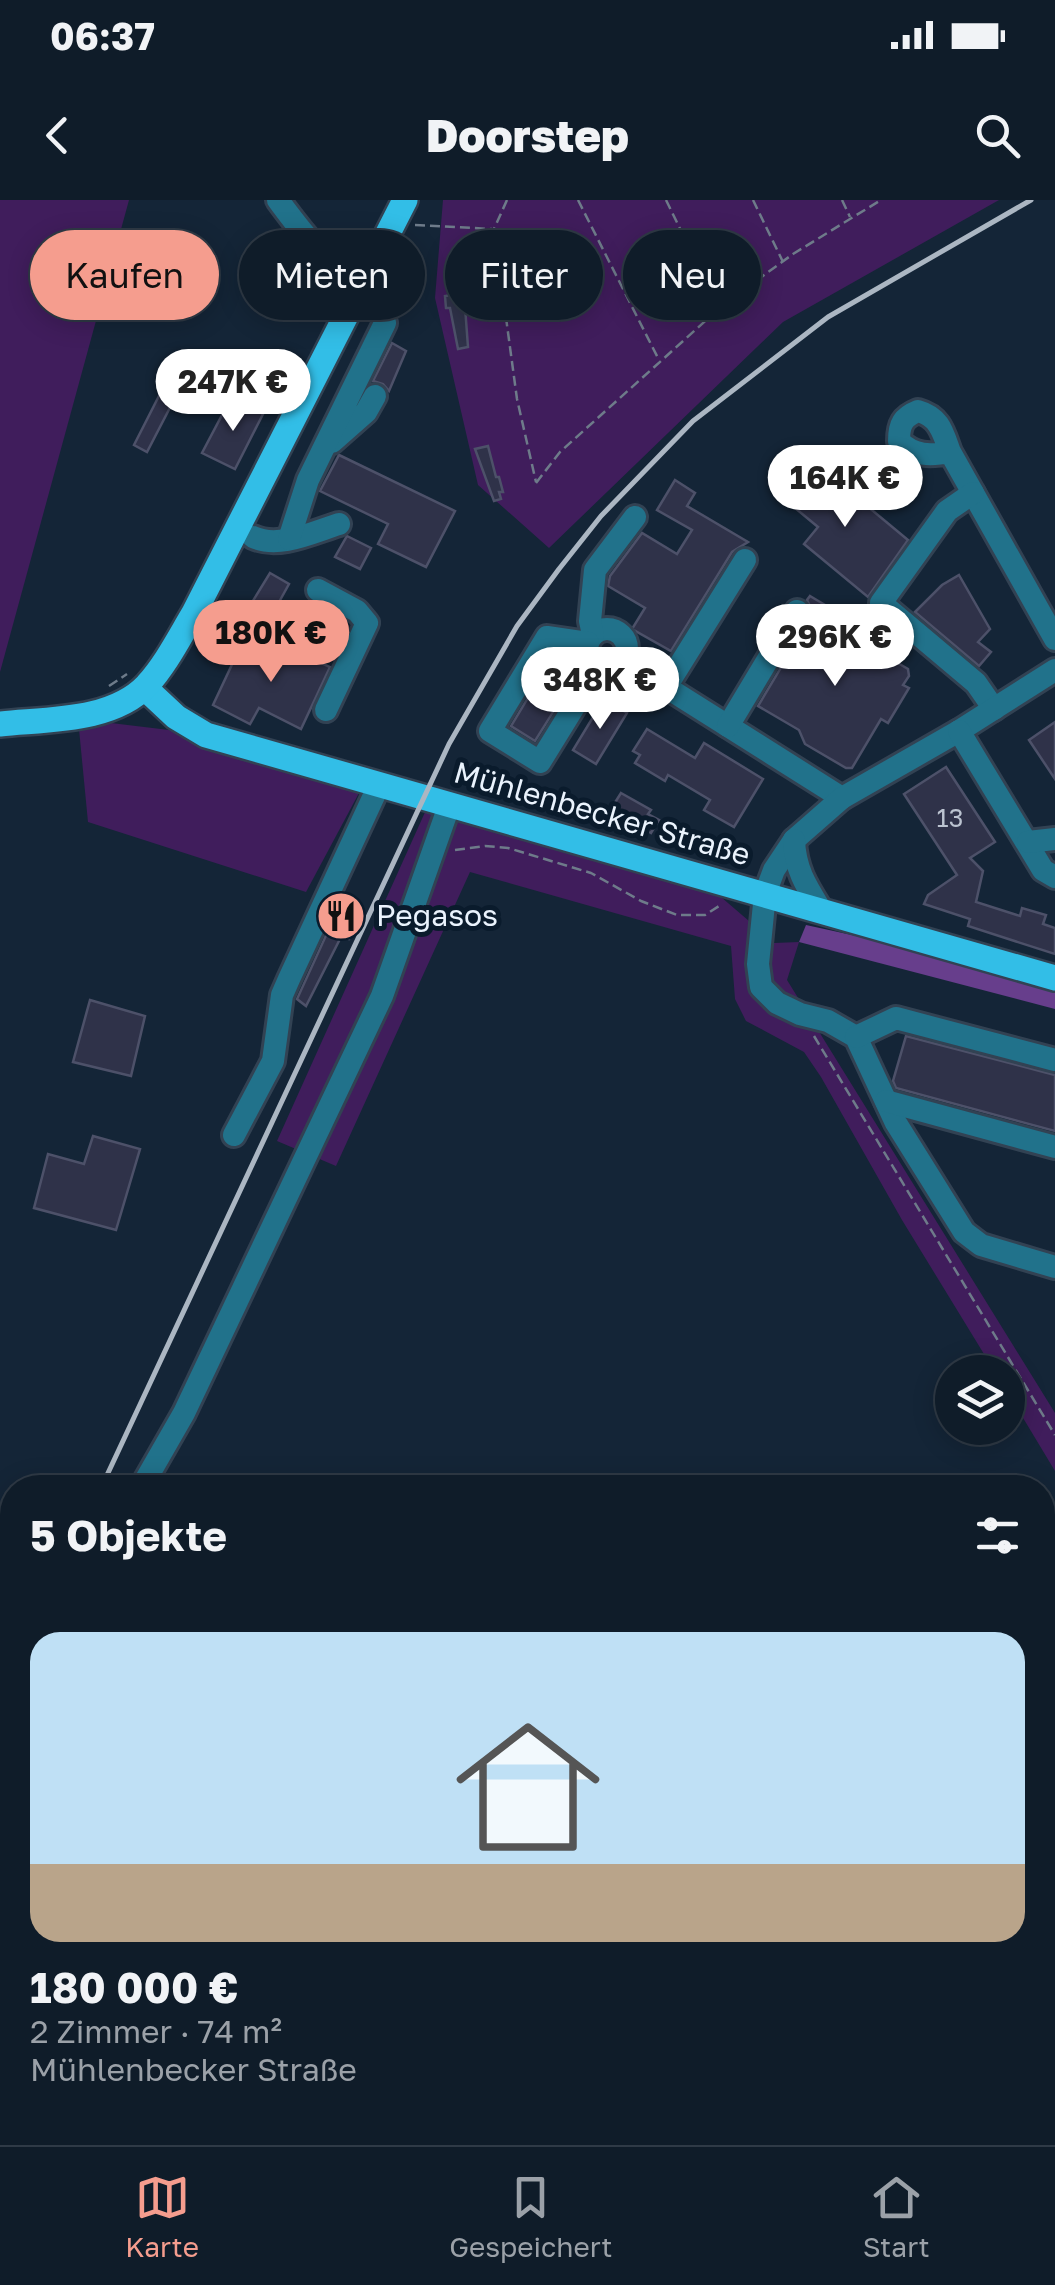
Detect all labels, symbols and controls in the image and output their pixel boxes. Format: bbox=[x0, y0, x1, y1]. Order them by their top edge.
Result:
text: 06:37 bbox=[50, 13, 155, 58]
icon: back bbox=[30, 108, 85, 163]
text: Doorstep bbox=[426, 108, 629, 162]
icon: search bbox=[970, 108, 1025, 163]
chip: Kaufen bbox=[30, 230, 219, 320]
chip: Mieten bbox=[239, 230, 425, 320]
chip: Filter bbox=[445, 230, 603, 320]
chip: Neu bbox=[623, 230, 761, 320]
pin: 247K € bbox=[152, 349, 314, 434]
text: 247K € bbox=[178, 362, 288, 400]
pin: 164K € bbox=[764, 445, 926, 530]
text: 164K € bbox=[790, 458, 900, 496]
pin: 180K € bbox=[190, 600, 352, 685]
pin: 296K € bbox=[754, 604, 916, 689]
text: 180K € bbox=[215, 613, 327, 651]
text: 296K € bbox=[778, 617, 892, 655]
pin: 348K € bbox=[519, 647, 681, 732]
text: 348K € bbox=[543, 660, 657, 698]
street label: Mühlenbecker Straße bbox=[450, 754, 755, 873]
house number: 13 bbox=[937, 802, 963, 833]
restaurant icon: Pegasos bbox=[315, 890, 367, 942]
place label: Pegasos bbox=[376, 897, 498, 933]
map controls bbox=[935, 1355, 1025, 1445]
button: layers bbox=[935, 1355, 1025, 1445]
icon: filters bbox=[970, 1508, 1025, 1563]
text: 5 Objekte bbox=[30, 1510, 227, 1560]
icon: home bbox=[438, 1697, 618, 1877]
text: 180 000 € bbox=[30, 1962, 238, 2012]
text: 2 Zimmer · 74 m² bbox=[30, 2012, 282, 2050]
text: Mühlenbecker Straße bbox=[30, 2050, 357, 2088]
tab: Karte bbox=[125, 2170, 199, 2263]
tab: Gespeichert bbox=[449, 2170, 612, 2263]
tab: Start bbox=[863, 2170, 930, 2263]

